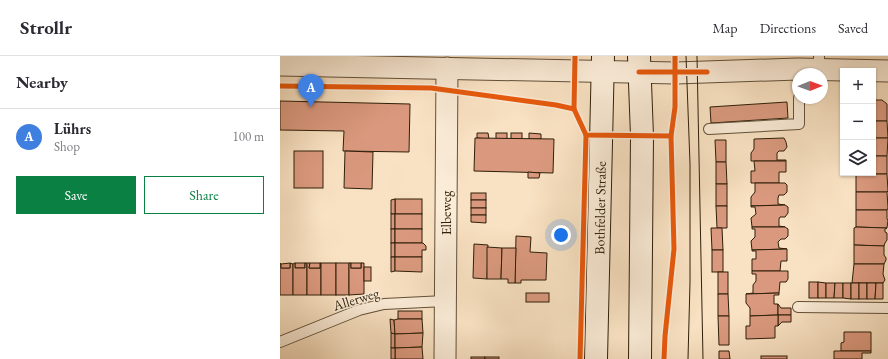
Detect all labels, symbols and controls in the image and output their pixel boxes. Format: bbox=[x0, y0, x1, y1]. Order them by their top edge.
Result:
text: Strollr bbox=[20, 15, 72, 40]
text: Map bbox=[712, 19, 738, 37]
text: Directions bbox=[760, 19, 816, 37]
text: Saved bbox=[838, 19, 868, 37]
north arrow bbox=[792, 68, 828, 104]
map controls bbox=[840, 68, 876, 176]
button: + bbox=[840, 68, 876, 104]
text: Nearby bbox=[16, 71, 68, 93]
pin: A bbox=[298, 74, 324, 107]
button: − bbox=[840, 104, 876, 140]
text: Lührs bbox=[54, 119, 91, 138]
text: A bbox=[24, 128, 34, 145]
text: 100 m bbox=[233, 128, 264, 145]
text: Shop bbox=[54, 138, 80, 155]
button: layers bbox=[840, 140, 876, 176]
street label: Bothfelder Straße bbox=[590, 161, 610, 255]
button: Save bbox=[16, 176, 136, 214]
button: Share bbox=[144, 176, 264, 214]
street label: Elbeweg bbox=[437, 190, 455, 235]
your location bbox=[551, 225, 571, 245]
street label: Allerweg bbox=[330, 283, 382, 315]

